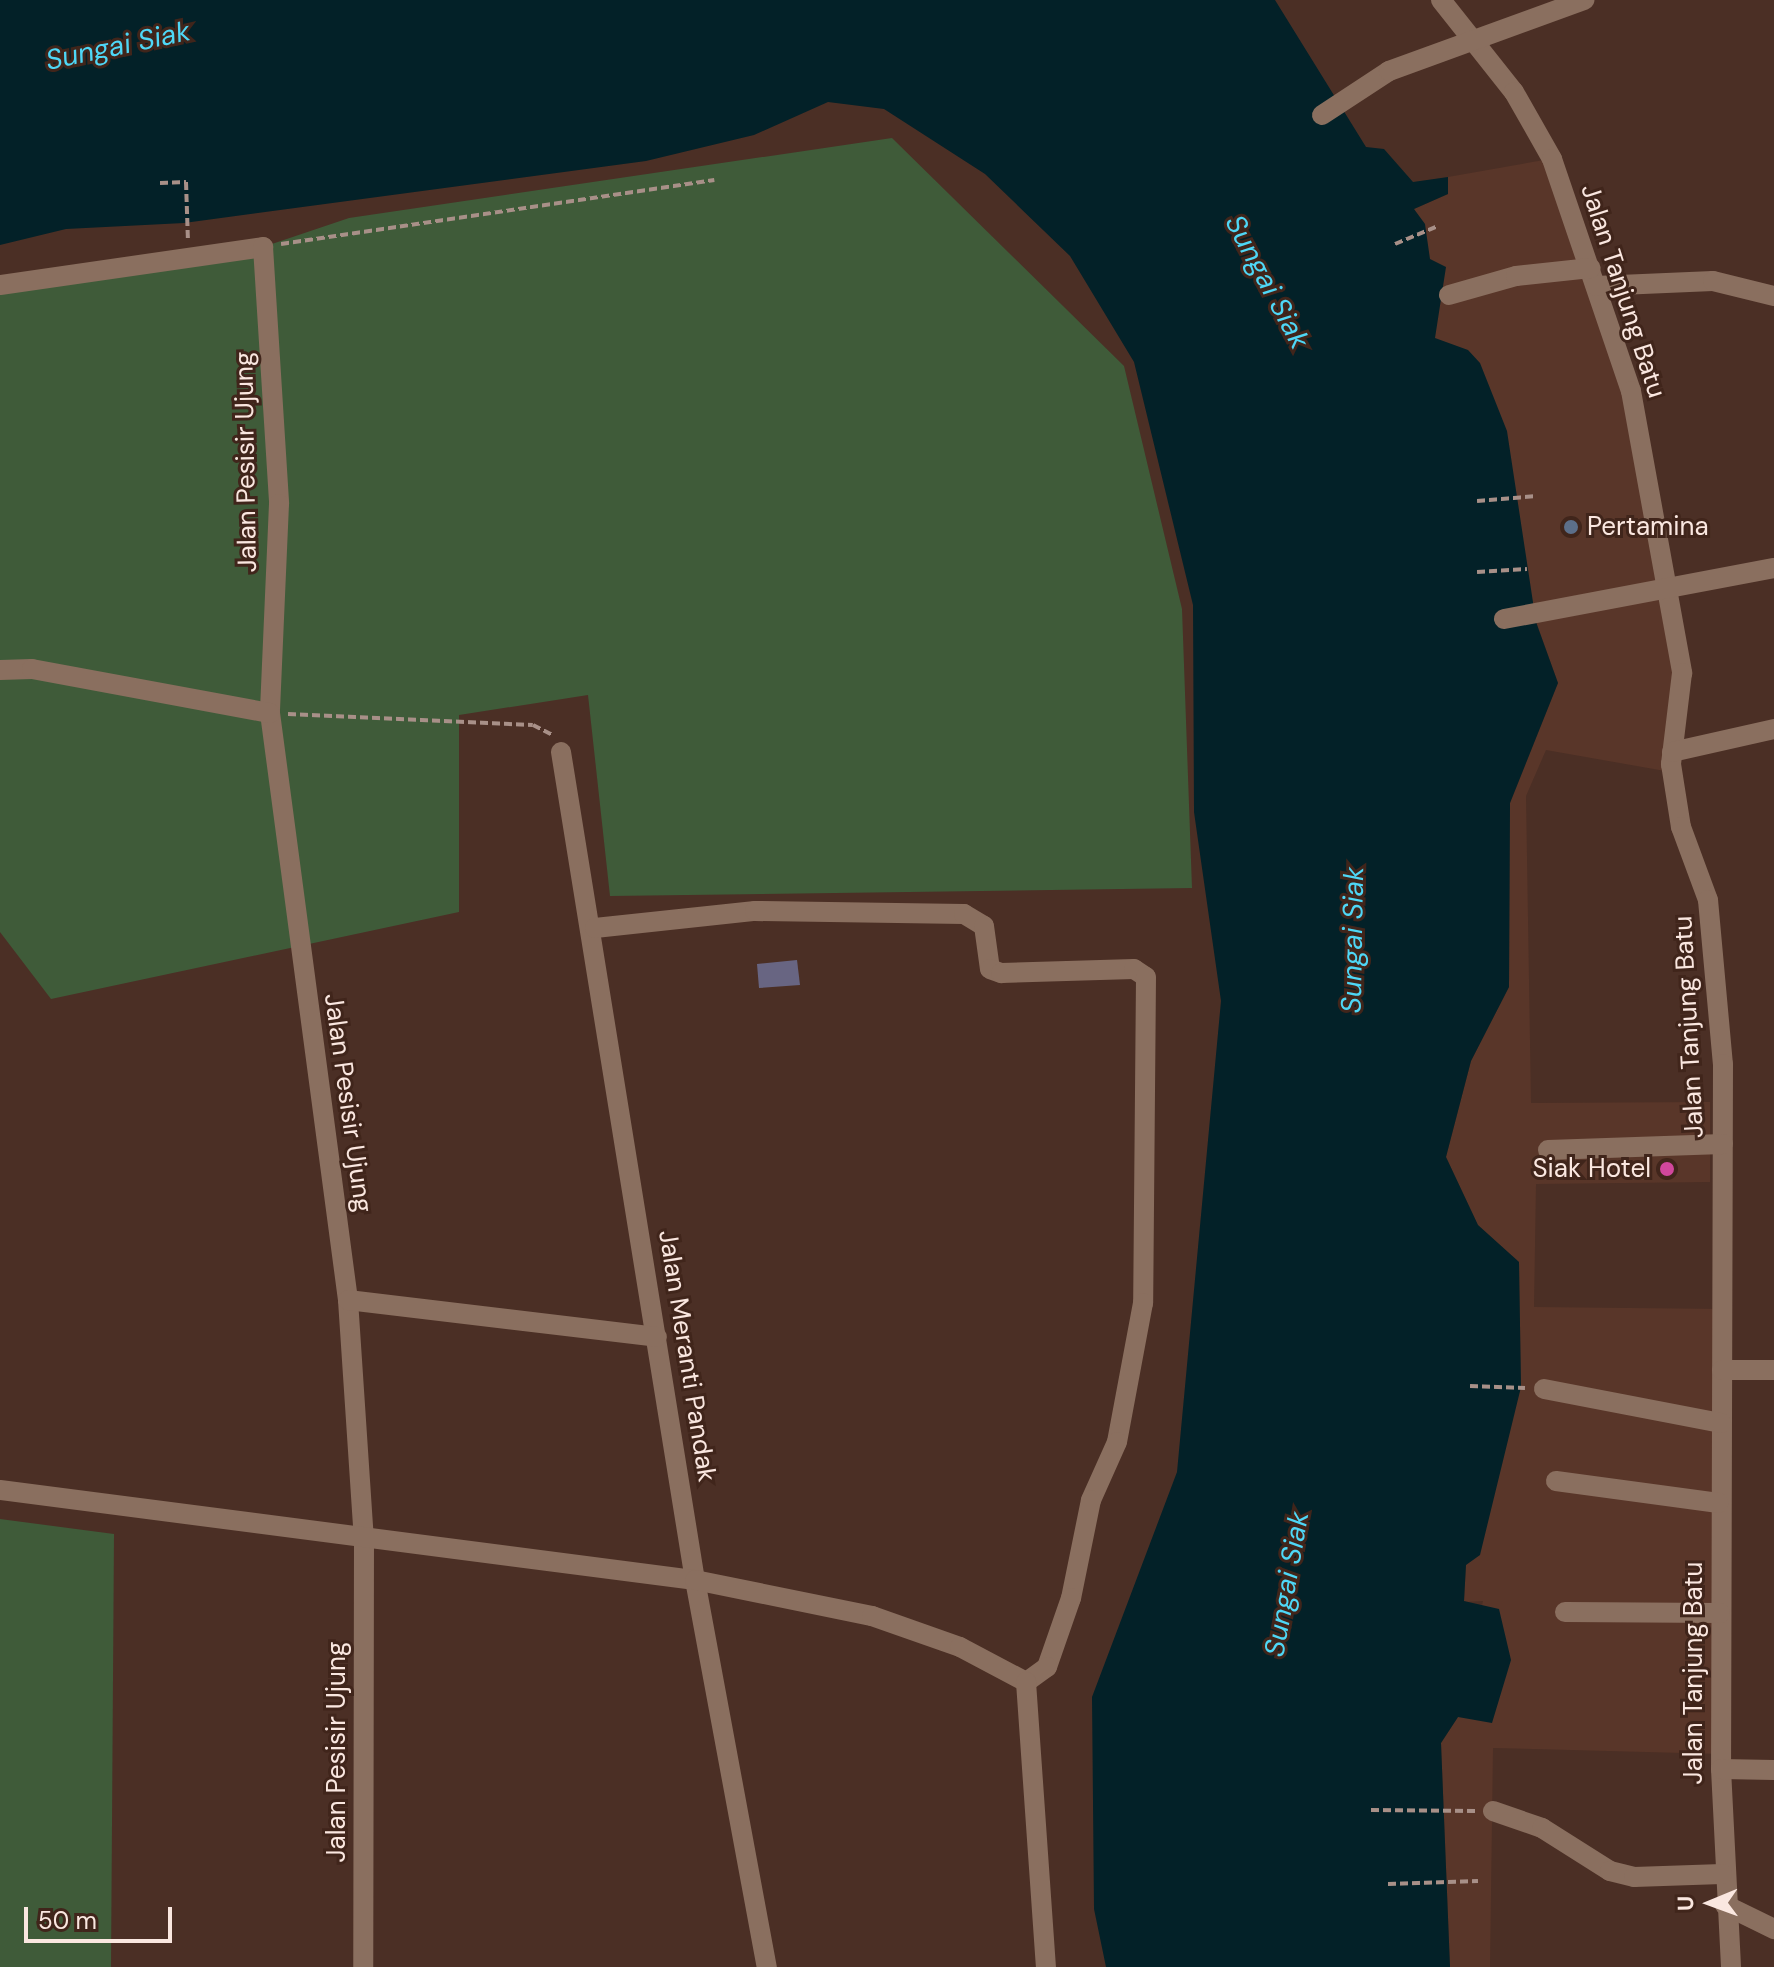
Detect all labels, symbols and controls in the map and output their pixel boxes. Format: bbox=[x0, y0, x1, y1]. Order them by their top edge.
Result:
water label: Sungai Siak bbox=[43, 14, 193, 78]
street label: Jalan Tanjung Batu bbox=[1574, 180, 1672, 402]
water label: Sungai Siak bbox=[1218, 209, 1316, 355]
street label: Jalan Pesisir Ujung bbox=[228, 351, 264, 573]
place label: Pertamina bbox=[1587, 511, 1709, 543]
marker: Pertamina bbox=[1562, 518, 1580, 536]
water label: Sungai Siak bbox=[1335, 866, 1371, 1014]
street label: Jalan Tanjung Batu bbox=[1668, 915, 1710, 1139]
street label: Jalan Pesisir Ujung bbox=[317, 991, 379, 1215]
place label: Siak Hotel bbox=[1533, 1153, 1651, 1185]
marker: Siak Hotel bbox=[1658, 1160, 1676, 1178]
street label: Jalan Meranti Pandak bbox=[652, 1228, 722, 1484]
water label: Sungai Siak bbox=[1258, 1509, 1316, 1659]
street label: Jalan Tanjung Batu bbox=[1678, 1562, 1710, 1784]
street label: Jalan Pesisir Ujung bbox=[321, 1642, 353, 1862]
north arrow bbox=[1670, 1863, 1750, 1943]
scale bar bbox=[28, 1891, 176, 1941]
text: U bbox=[1671, 1896, 1700, 1911]
text: 50 m bbox=[38, 1905, 97, 1936]

